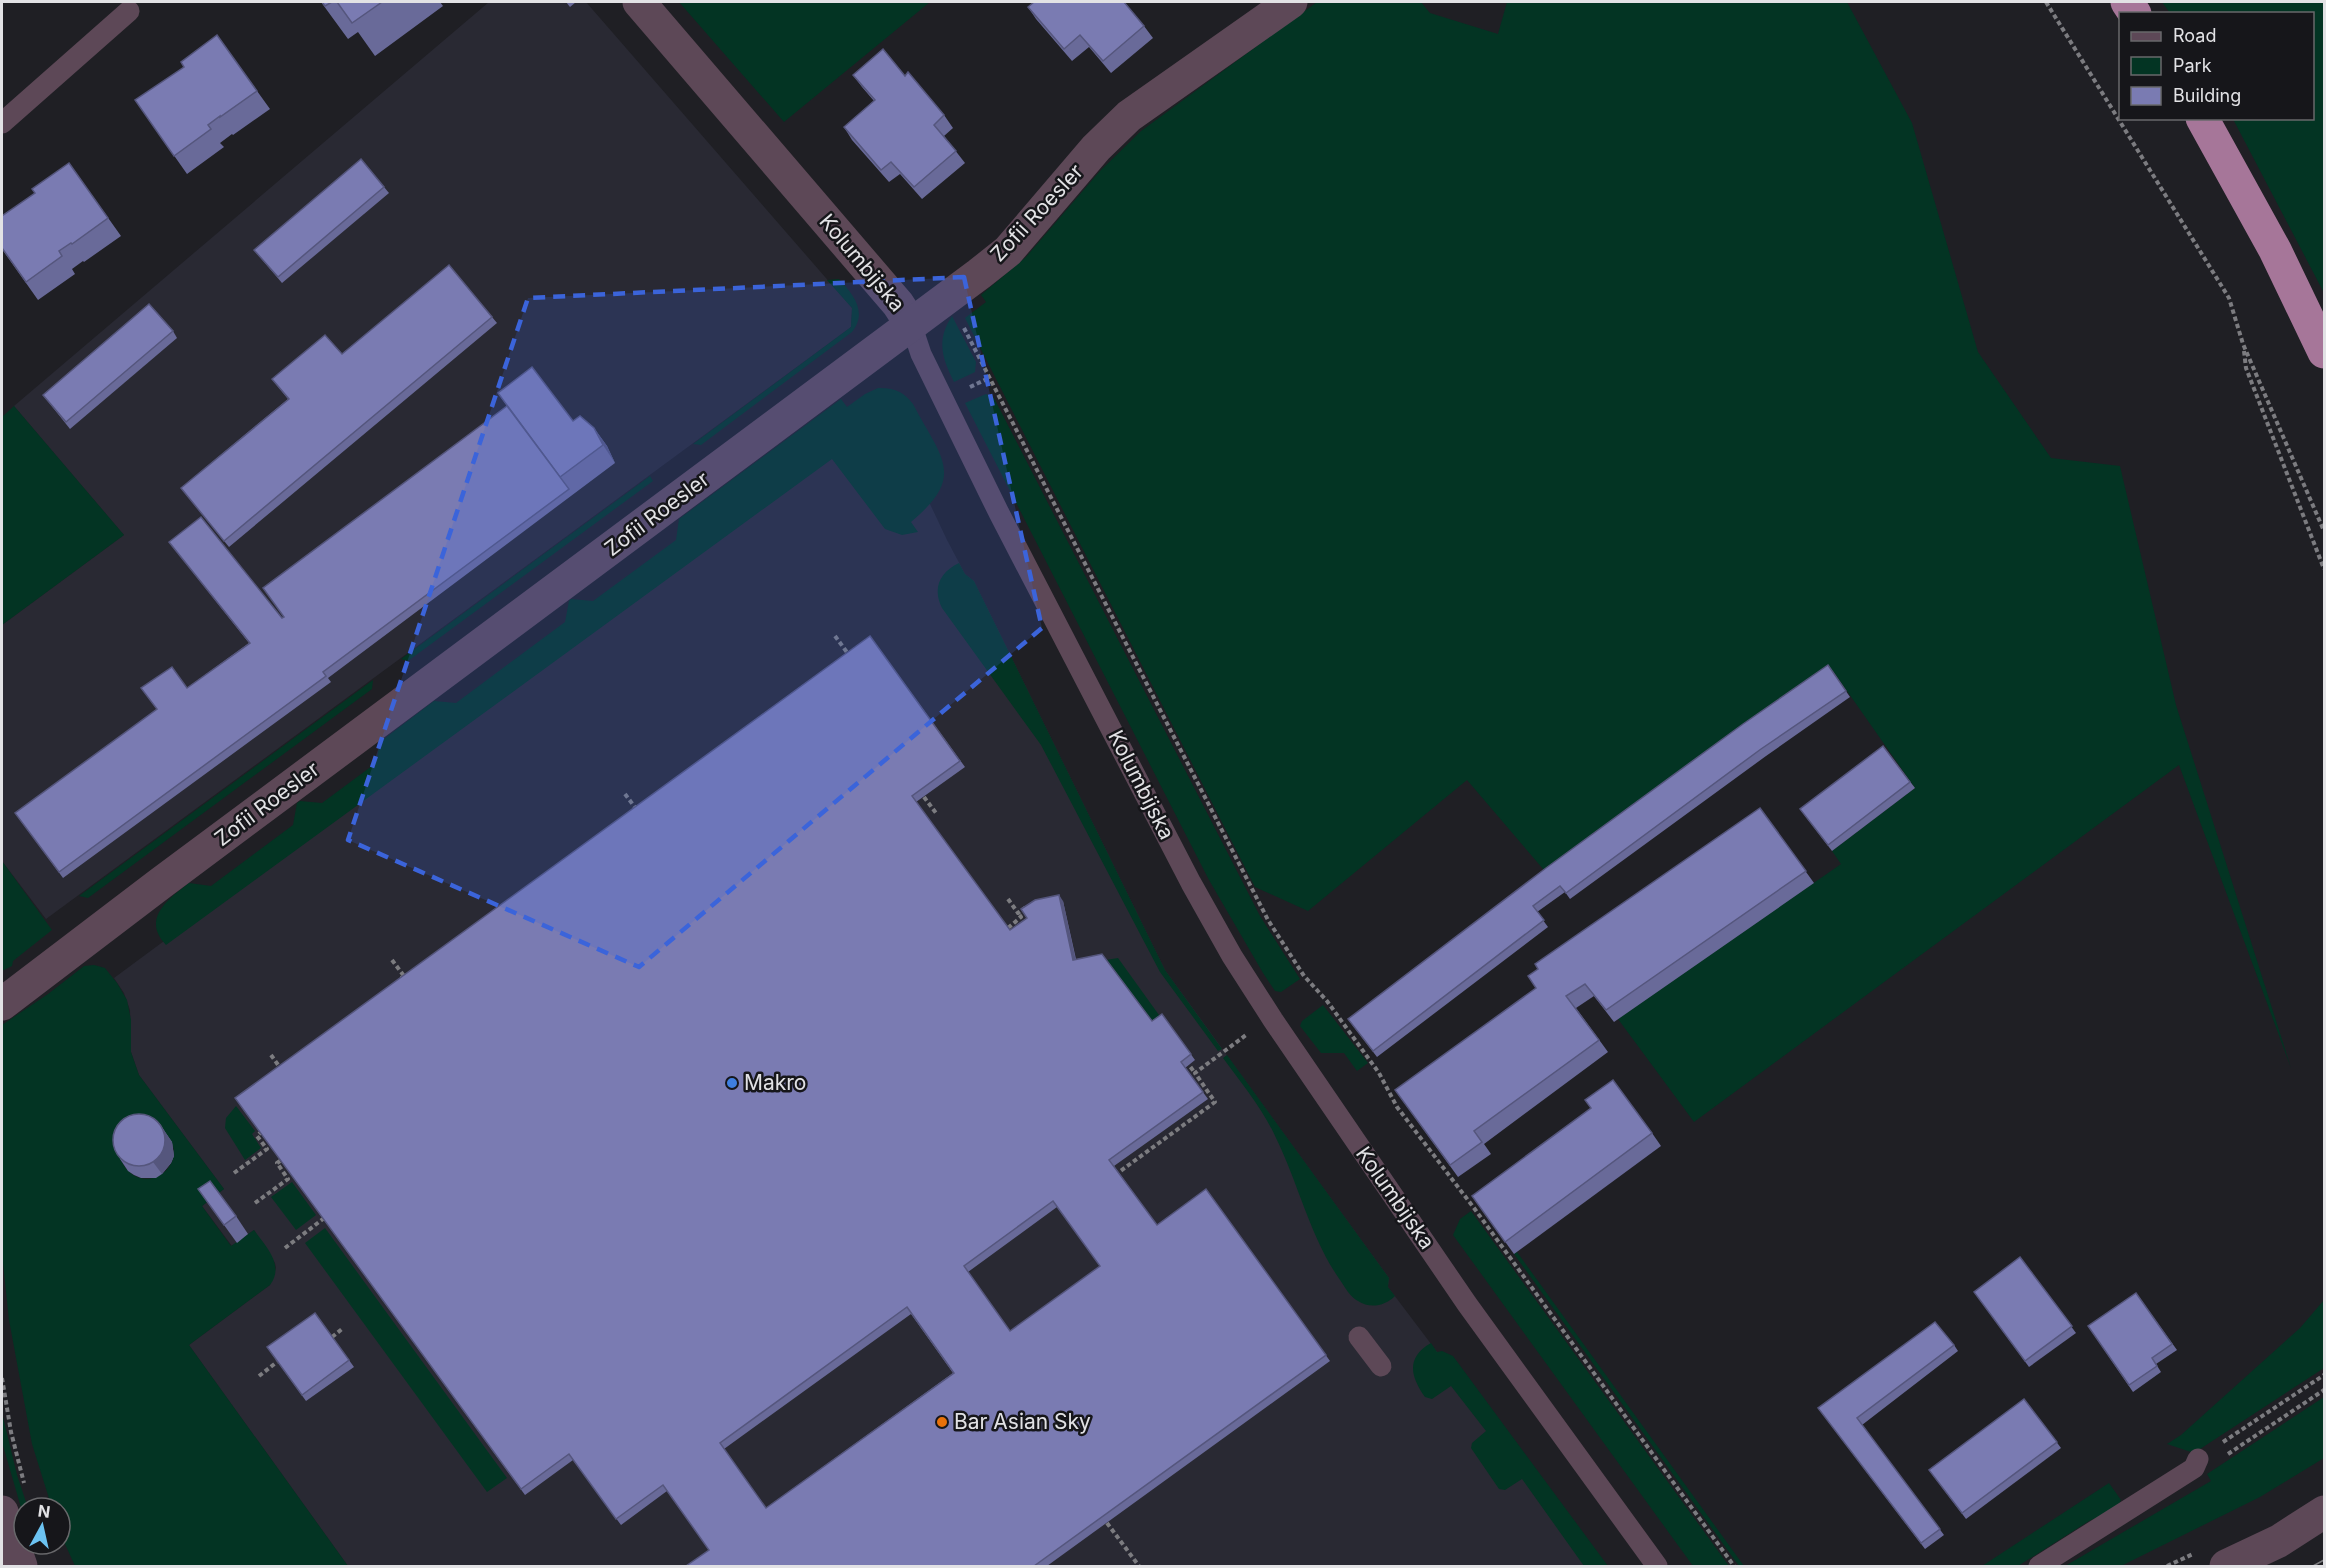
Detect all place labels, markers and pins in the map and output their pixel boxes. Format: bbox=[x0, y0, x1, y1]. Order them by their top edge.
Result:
place label: Makro bbox=[744, 1070, 806, 1095]
marker: Makro bbox=[725, 1076, 739, 1090]
place label: Bar Asian Sky bbox=[954, 1409, 1091, 1434]
marker: Bar Asian Sky bbox=[935, 1415, 949, 1429]

